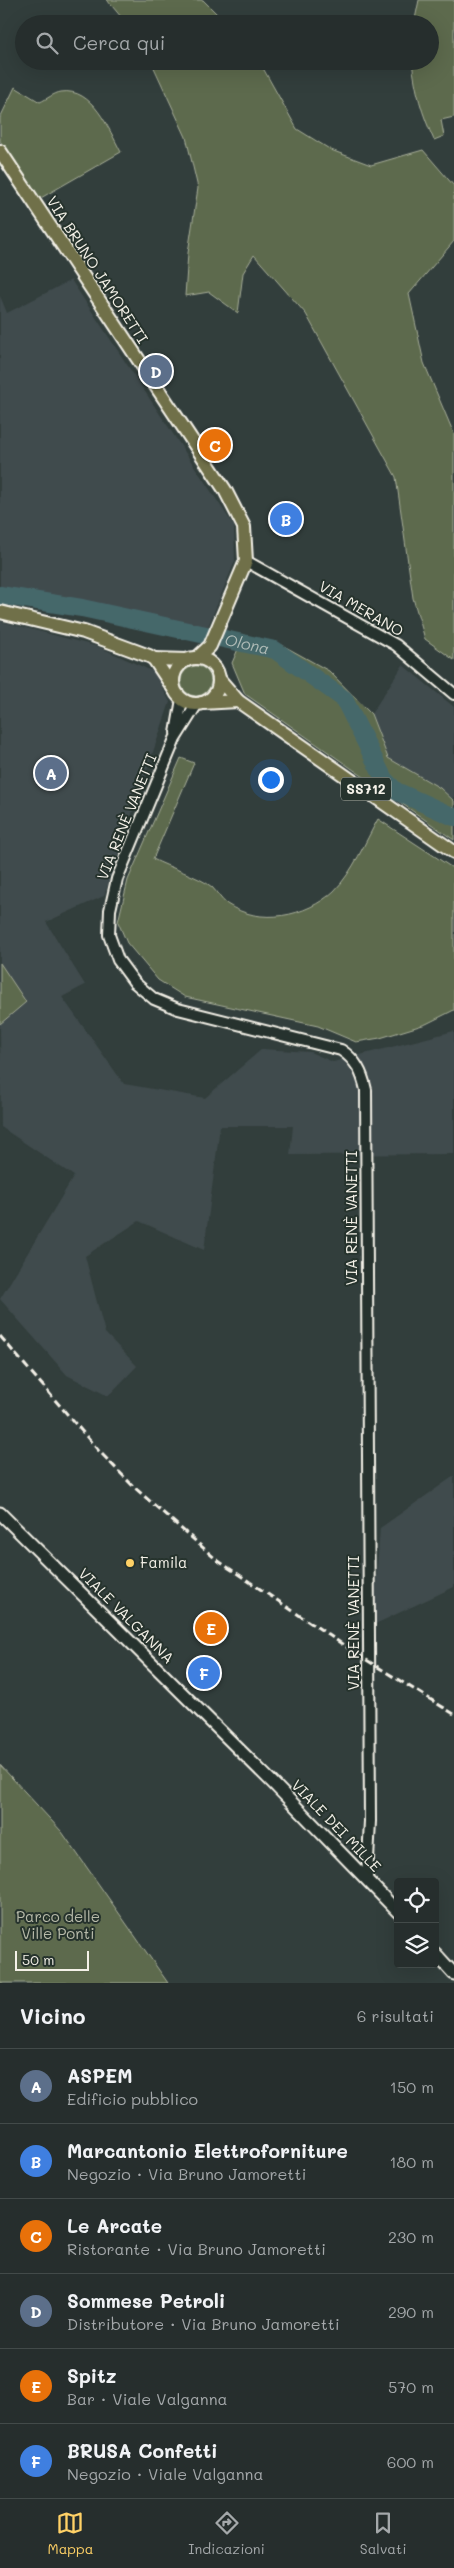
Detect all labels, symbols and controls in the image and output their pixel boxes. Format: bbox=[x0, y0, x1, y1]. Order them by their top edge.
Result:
search box bbox=[15, 15, 439, 70]
icon: search bbox=[33, 29, 61, 57]
text: Cerca qui bbox=[73, 30, 165, 55]
street label: VIA BRUNO JAMORETTI bbox=[43, 192, 153, 347]
pin: D bbox=[140, 352, 172, 390]
pin: C bbox=[199, 426, 231, 464]
pin: B bbox=[270, 500, 302, 538]
street label: VIA MERANO bbox=[315, 576, 408, 641]
water label: Olona bbox=[223, 628, 271, 658]
street label: VIA RENÈ VANETTI bbox=[92, 750, 161, 883]
pin: A bbox=[35, 754, 67, 792]
your location bbox=[258, 767, 284, 793]
road number: SS712 bbox=[341, 778, 391, 801]
street label: VIA RENÈ VANETTI bbox=[341, 1150, 361, 1285]
place label: Famila bbox=[140, 1552, 187, 1572]
street label: VIA RENÈ VANETTI bbox=[343, 1555, 363, 1690]
marker: Famila bbox=[124, 1557, 136, 1569]
street label: VIALE VALGANNA bbox=[75, 1563, 179, 1667]
pin: E bbox=[195, 1609, 227, 1647]
pin: F bbox=[188, 1654, 220, 1692]
street label: VIALE DEI MILLE bbox=[287, 1775, 386, 1876]
map controls bbox=[394, 1878, 439, 1968]
button: locate bbox=[394, 1878, 439, 1923]
park label: Parco delle Ville Ponti bbox=[16, 1906, 100, 1943]
button: layers bbox=[394, 1923, 439, 1968]
scale bar bbox=[15, 1948, 89, 1971]
text: 50 m bbox=[22, 1950, 54, 1969]
text: Vicino bbox=[20, 2002, 85, 2029]
text: 6 risultati bbox=[357, 2005, 434, 2026]
text: ASPEM bbox=[67, 2063, 133, 2088]
text: A bbox=[30, 2076, 42, 2097]
text: 150 m bbox=[390, 2076, 434, 2097]
text: Edificio pubblico bbox=[67, 2088, 198, 2109]
text: Marcantonio Elettroforniture bbox=[67, 2138, 348, 2163]
text: B bbox=[31, 2151, 41, 2172]
text: 180 m bbox=[389, 2151, 434, 2172]
text: Negozio · Via Bruno Jamoretti bbox=[67, 2163, 306, 2184]
text: Le Arcate bbox=[67, 2213, 162, 2238]
text: C bbox=[30, 2226, 42, 2247]
text: 230 m bbox=[388, 2226, 434, 2247]
text: Ristorante · Via Bruno Jamoretti bbox=[67, 2238, 326, 2259]
text: Sommese Petroli bbox=[67, 2288, 225, 2313]
text: D bbox=[30, 2301, 42, 2322]
text: 290 m bbox=[388, 2301, 434, 2322]
text: Distributore · Via Bruno Jamoretti bbox=[67, 2313, 340, 2334]
text: Spitz bbox=[67, 2363, 116, 2388]
text: E bbox=[31, 2376, 41, 2397]
text: 570 m bbox=[388, 2376, 434, 2397]
text: Bar · Viale Valganna bbox=[67, 2388, 228, 2409]
text: BRUSA Confetti bbox=[67, 2438, 218, 2463]
text: F bbox=[31, 2451, 41, 2472]
text: 600 m bbox=[387, 2451, 434, 2472]
text: Negozio · Viale Valganna bbox=[67, 2463, 263, 2484]
tab: Mappa bbox=[47, 2509, 93, 2558]
tab: Indicazioni bbox=[188, 2509, 265, 2558]
tab: Salvati bbox=[360, 2509, 406, 2558]

